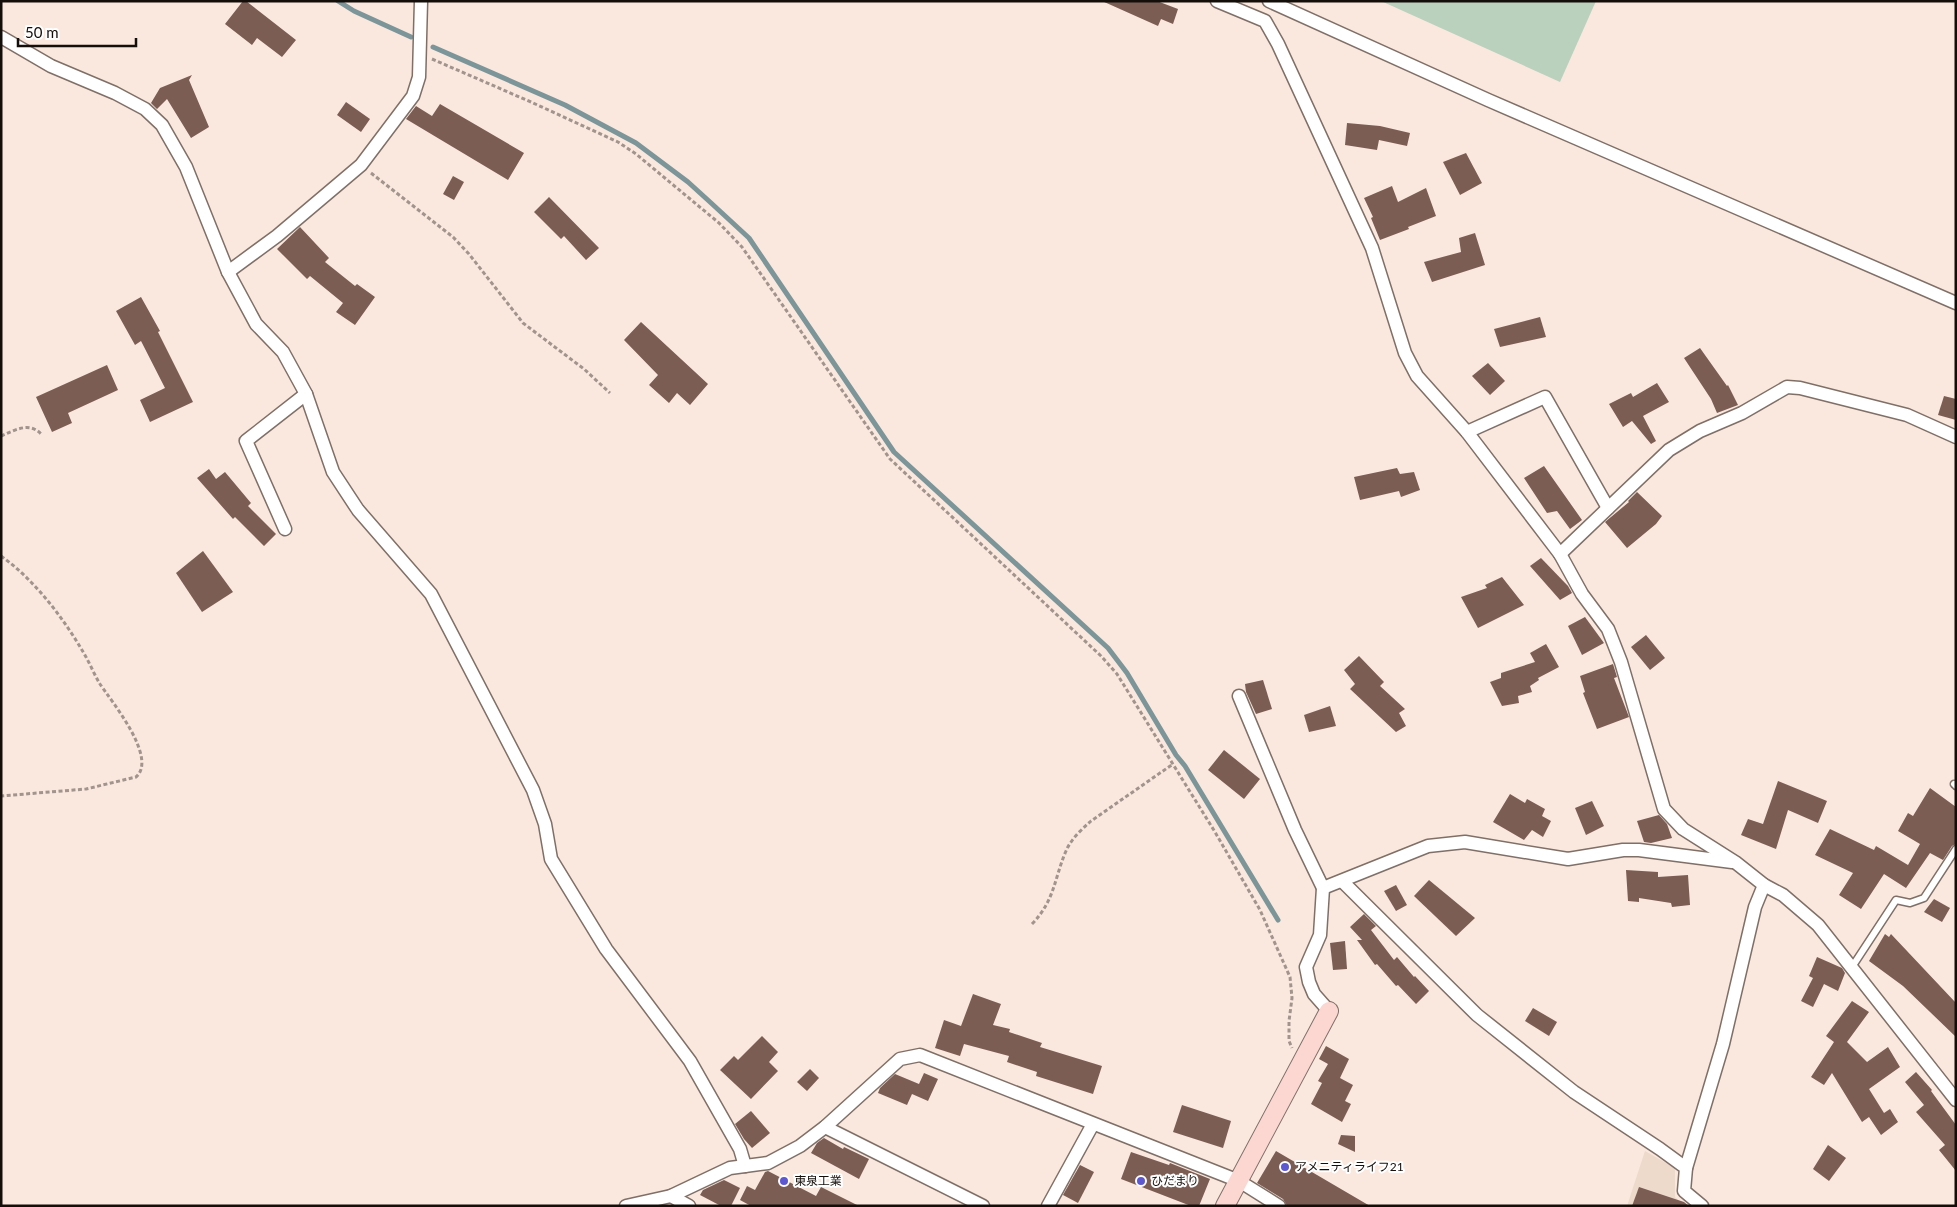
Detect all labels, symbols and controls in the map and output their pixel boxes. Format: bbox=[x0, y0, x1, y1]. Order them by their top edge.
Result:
scale bar bbox=[18, 15, 135, 47]
text: 50 m bbox=[25, 23, 59, 41]
place label: アメニティライフ21 bbox=[1295, 1159, 1404, 1174]
marker: アメニティライフ21 bbox=[1279, 1161, 1291, 1173]
place label: 東泉工業 bbox=[794, 1173, 842, 1188]
place label: ひだまり bbox=[1151, 1173, 1199, 1188]
marker: 東泉工業 bbox=[778, 1175, 790, 1187]
marker: ひだまり bbox=[1135, 1175, 1147, 1187]

